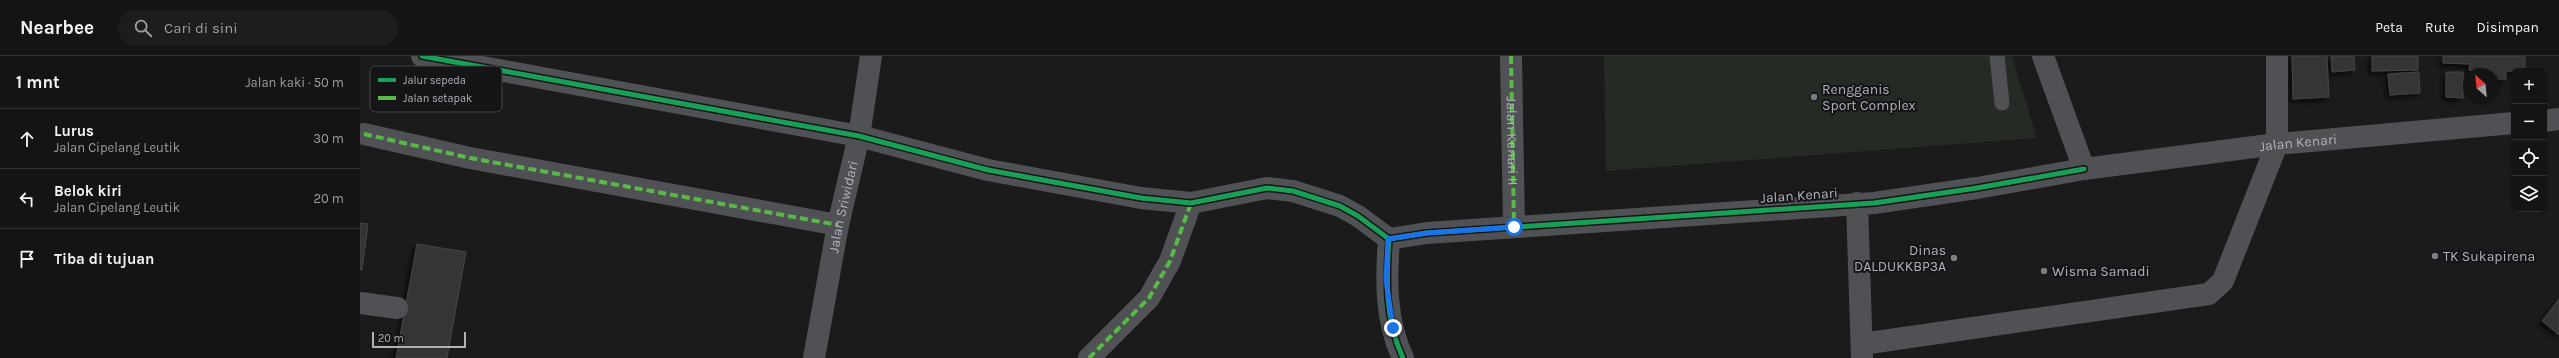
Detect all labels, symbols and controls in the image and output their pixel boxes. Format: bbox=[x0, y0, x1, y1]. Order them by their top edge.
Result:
search box bbox=[118, 10, 398, 46]
text: Nearbee bbox=[20, 17, 94, 39]
icon: search bbox=[132, 17, 154, 39]
text: Cari di sini bbox=[164, 19, 238, 37]
text: Peta bbox=[2375, 19, 2403, 36]
text: Rute bbox=[2425, 19, 2455, 36]
text: Disimpan bbox=[2477, 19, 2539, 36]
legend bbox=[370, 66, 502, 112]
north arrow bbox=[2463, 68, 2499, 104]
map controls bbox=[2511, 68, 2547, 212]
button: + bbox=[2511, 68, 2547, 104]
text: 1 mnt bbox=[16, 72, 60, 92]
text: Jalur sepeda bbox=[403, 74, 466, 87]
text: Jalan kaki · 50 m bbox=[245, 75, 344, 90]
place label: Rengganis Sport Complex bbox=[1822, 81, 1916, 114]
text: Jalan setapak bbox=[403, 92, 472, 105]
marker: Rengganis Sport Complex bbox=[1809, 92, 1819, 102]
street label: Jalan Kenari II bbox=[1503, 96, 1521, 186]
button: − bbox=[2511, 104, 2547, 140]
text: Lurus bbox=[54, 122, 94, 140]
icon: ahead bbox=[16, 128, 38, 150]
text: 30 m bbox=[313, 131, 344, 146]
street label: Jalan Kenari bbox=[2258, 131, 2338, 155]
text: Jalan Cipelang Leutik bbox=[54, 140, 180, 155]
button: locate bbox=[2511, 140, 2547, 176]
street label: Jalan Sriwidari bbox=[825, 159, 862, 254]
button: layers bbox=[2511, 176, 2547, 212]
text: Belok kiri bbox=[54, 182, 122, 200]
street label: Jalan Kenari bbox=[1760, 184, 1838, 207]
icon: left bbox=[16, 188, 38, 210]
text: 20 m bbox=[314, 191, 344, 206]
text: Jalan Cipelang Leutik bbox=[54, 200, 180, 215]
route start bbox=[1505, 218, 1523, 236]
place label: Dinas DALDUKKBP3A bbox=[1854, 242, 1946, 275]
icon: arrive bbox=[16, 248, 38, 270]
place label: TK Sukapirena bbox=[2443, 248, 2535, 265]
text: Tiba di tujuan bbox=[54, 250, 154, 268]
marker: TK Sukapirena bbox=[2430, 251, 2440, 261]
marker: Dinas DALDUKKBP3A bbox=[1949, 253, 1959, 263]
place label: Wisma Samadi bbox=[2052, 263, 2150, 280]
marker: Wisma Samadi bbox=[2039, 266, 2049, 276]
route end bbox=[1384, 319, 1402, 337]
scale bar bbox=[372, 330, 466, 349]
text: 20 m bbox=[378, 332, 404, 345]

